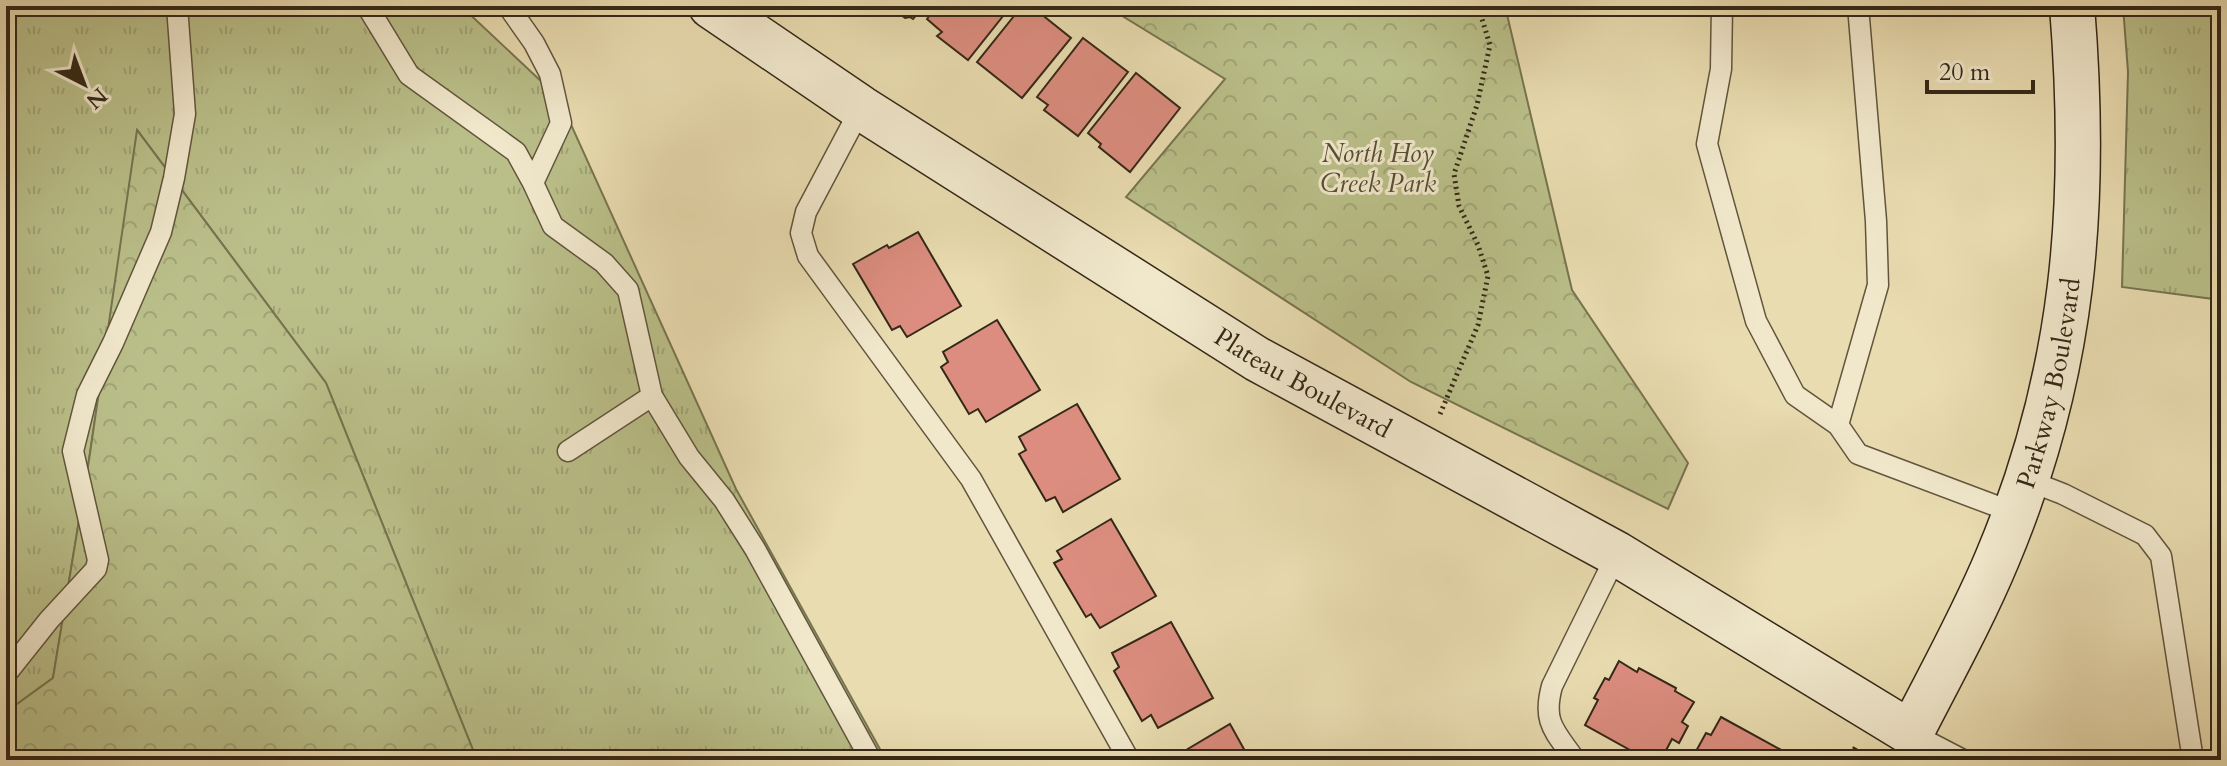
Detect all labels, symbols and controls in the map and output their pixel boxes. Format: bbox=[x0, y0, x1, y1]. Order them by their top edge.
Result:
north arrow bbox=[44, 44, 124, 124]
scale bar bbox=[1927, 44, 2033, 94]
text: 20 m bbox=[1939, 56, 1991, 89]
text: N bbox=[80, 81, 114, 116]
park label: North Hoy Creek Park bbox=[1320, 136, 1436, 201]
street label: Parkway Boulevard bbox=[2008, 276, 2088, 493]
street label: Plateau Boulevard bbox=[1208, 319, 1398, 446]

